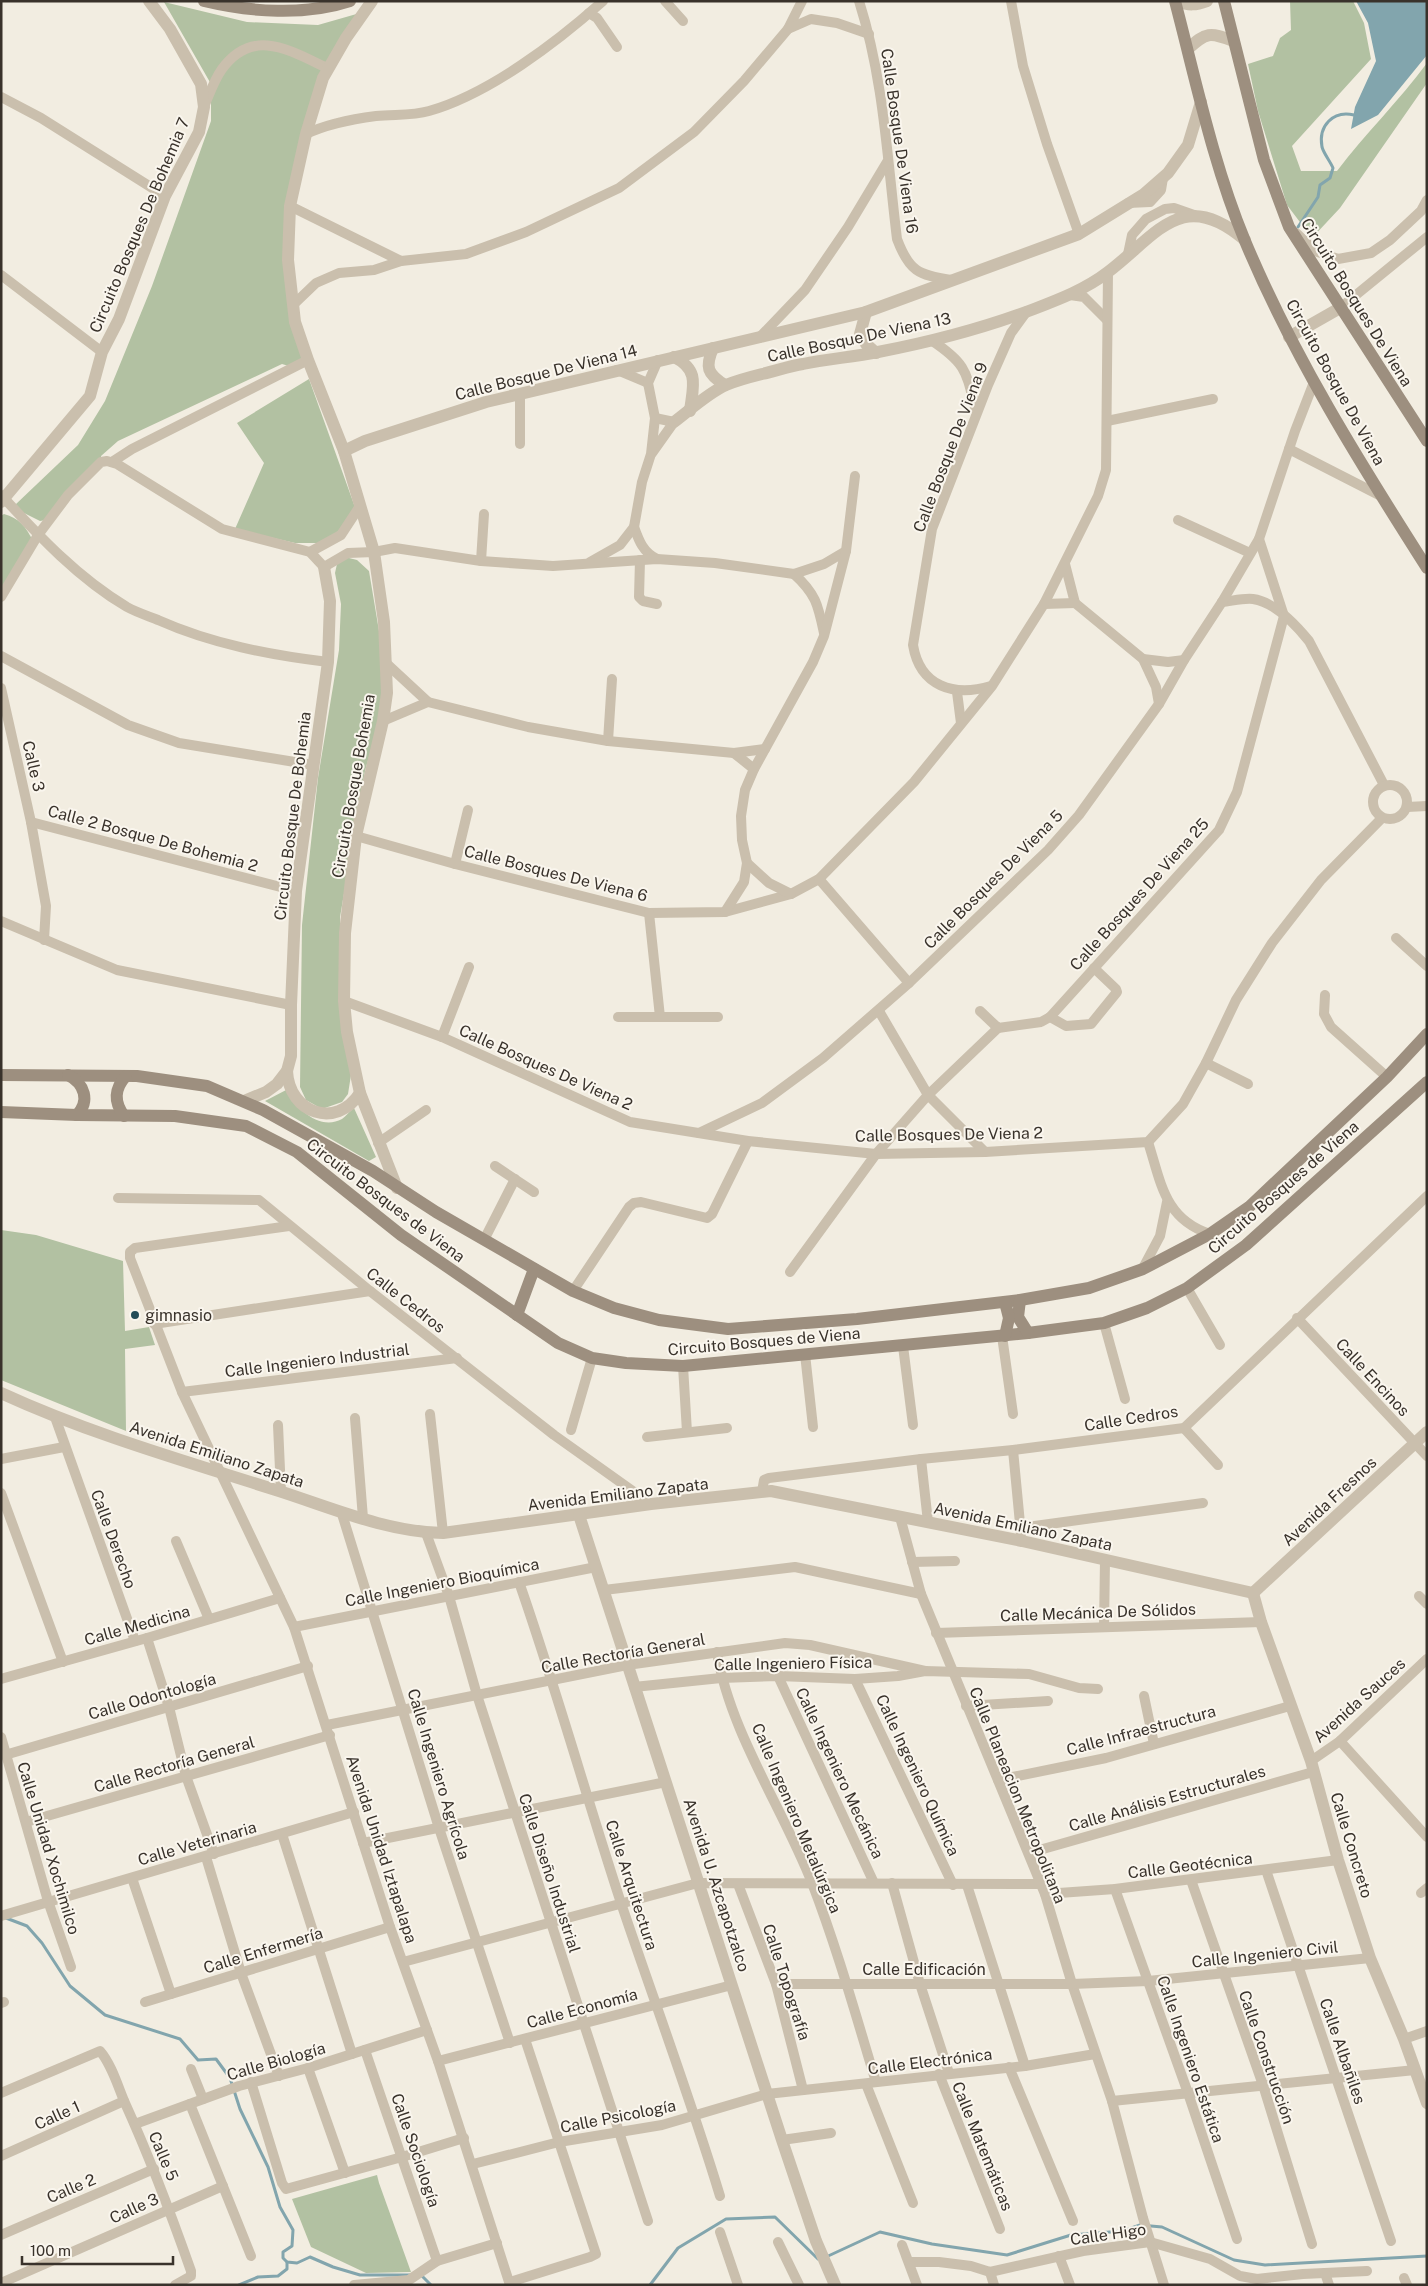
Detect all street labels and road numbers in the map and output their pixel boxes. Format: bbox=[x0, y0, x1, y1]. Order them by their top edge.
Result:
street label: Calle Bosque De Viena 16 bbox=[877, 47, 922, 235]
street label: Circuito Bosques De Bohemia 7 bbox=[85, 115, 194, 336]
street label: Circuito Bosques De Viena bbox=[1297, 214, 1416, 390]
street label: Circuito Bosque De Viena bbox=[1282, 296, 1389, 469]
street label: Calle Bosque De Viena 13 bbox=[766, 309, 953, 366]
street label: Calle Bosque De Viena 14 bbox=[453, 341, 639, 404]
street label: Calle Bosque De Viena 9 bbox=[909, 360, 992, 535]
street label: Circuito Bosque Bohemia bbox=[328, 693, 379, 880]
street label: Circuito Bosque De Bohemia bbox=[270, 711, 315, 922]
street label: Calle 3 bbox=[18, 739, 49, 793]
street label: Calle 2 Bosque De Bohemia 2 bbox=[46, 801, 260, 876]
street label: Calle Bosques De Viena 5 bbox=[920, 806, 1067, 953]
street label: Calle Bosques De Viena 25 bbox=[1066, 814, 1213, 974]
street label: Calle Bosques De Viena 6 bbox=[462, 841, 650, 906]
street label: Calle Bosques De Viena 2 bbox=[456, 1021, 636, 1114]
street label: Circuito Bosques de Viena bbox=[1204, 1117, 1363, 1258]
street label: Calle Bosques De Viena 2 bbox=[855, 1123, 1043, 1146]
street label: Circuito Bosques de Viena bbox=[303, 1135, 469, 1266]
street label: Calle Cedros bbox=[363, 1264, 449, 1337]
street label: Circuito Bosques de Viena bbox=[667, 1324, 861, 1359]
street label: Calle Encinos bbox=[1332, 1334, 1414, 1420]
street label: Calle Ingeniero Industrial bbox=[224, 1340, 411, 1381]
street label: Calle Cedros bbox=[1083, 1402, 1179, 1435]
street label: Avenida Emiliano Zapata bbox=[127, 1417, 306, 1492]
street label: Avenida Fresnos bbox=[1278, 1453, 1380, 1550]
street label: Avenida Emiliano Zapata bbox=[526, 1474, 710, 1515]
street label: Calle Derecho bbox=[87, 1487, 140, 1591]
street label: Avenida Emiliano Zapata bbox=[932, 1498, 1114, 1555]
street label: Calle Ingeniero Bioquímica bbox=[343, 1554, 541, 1611]
street label: Calle Mecánica De Sólidos bbox=[1000, 1600, 1196, 1625]
street label: Calle Medicina bbox=[82, 1601, 192, 1650]
street label: Calle Rectoría General bbox=[540, 1630, 707, 1677]
street label: Calle Ingeniero Física bbox=[714, 1653, 872, 1674]
street label: Avenida Sauces bbox=[1309, 1654, 1409, 1747]
street label: Calle Odontología bbox=[86, 1669, 218, 1724]
street label: Calle Planeacion Metropolitana bbox=[965, 1684, 1070, 1906]
street label: Calle Ingeniero Mecánica bbox=[792, 1685, 888, 1862]
street label: Calle Ingeniero Agrícola bbox=[403, 1686, 474, 1862]
street label: Calle Ingeniero Química bbox=[872, 1691, 963, 1859]
street label: Calle Infraestructura bbox=[1064, 1701, 1218, 1760]
street label: Calle Ingeniero Metalúrgica bbox=[748, 1720, 845, 1916]
street label: Calle Rectoría General bbox=[92, 1732, 257, 1797]
street label: Avenida Unidad Iztapalapa bbox=[342, 1753, 421, 1946]
street label: Calle Unidad Xochimilco bbox=[13, 1760, 84, 1937]
street label: Calle Análisis Estructurales bbox=[1067, 1761, 1268, 1836]
street label: Calle Concreto bbox=[1326, 1790, 1377, 1900]
street label: Calle Diseño Industrial bbox=[515, 1791, 584, 1955]
street label: Avenida U. Azcapotzalco bbox=[680, 1796, 754, 1974]
street label: Calle Veterinaria bbox=[136, 1817, 259, 1869]
street label: Calle Arquitectura bbox=[602, 1818, 662, 1953]
street label: Calle Geotécnica bbox=[1127, 1848, 1253, 1883]
street label: Calle Topografía bbox=[759, 1922, 814, 2043]
street label: Calle Enfermería bbox=[201, 1923, 325, 1978]
street label: Calle Ingeniero Civil bbox=[1191, 1937, 1339, 1972]
street label: Calle Edificación bbox=[862, 1960, 986, 1979]
street label: Calle Ingeniero Estática bbox=[1153, 1973, 1228, 2145]
street label: Calle Economía bbox=[525, 1985, 640, 2032]
street label: Calle Construcción bbox=[1235, 1988, 1298, 2126]
street label: Calle Albañiles bbox=[1315, 1996, 1370, 2107]
street label: Calle Biología bbox=[225, 2038, 328, 2085]
street label: Calle Electrónica bbox=[867, 2044, 993, 2079]
street label: Calle Matemáticas bbox=[948, 2079, 1017, 2213]
street label: Calle Sociología bbox=[387, 2091, 444, 2210]
street label: Calle Psicología bbox=[559, 2096, 678, 2137]
street label: Calle 1 bbox=[31, 2097, 83, 2134]
street label: Calle 5 bbox=[145, 2129, 182, 2184]
street label: Calle 2 bbox=[44, 2170, 98, 2207]
street label: Calle 3 bbox=[107, 2189, 162, 2228]
street label: Calle Higo bbox=[1069, 2220, 1147, 2249]

